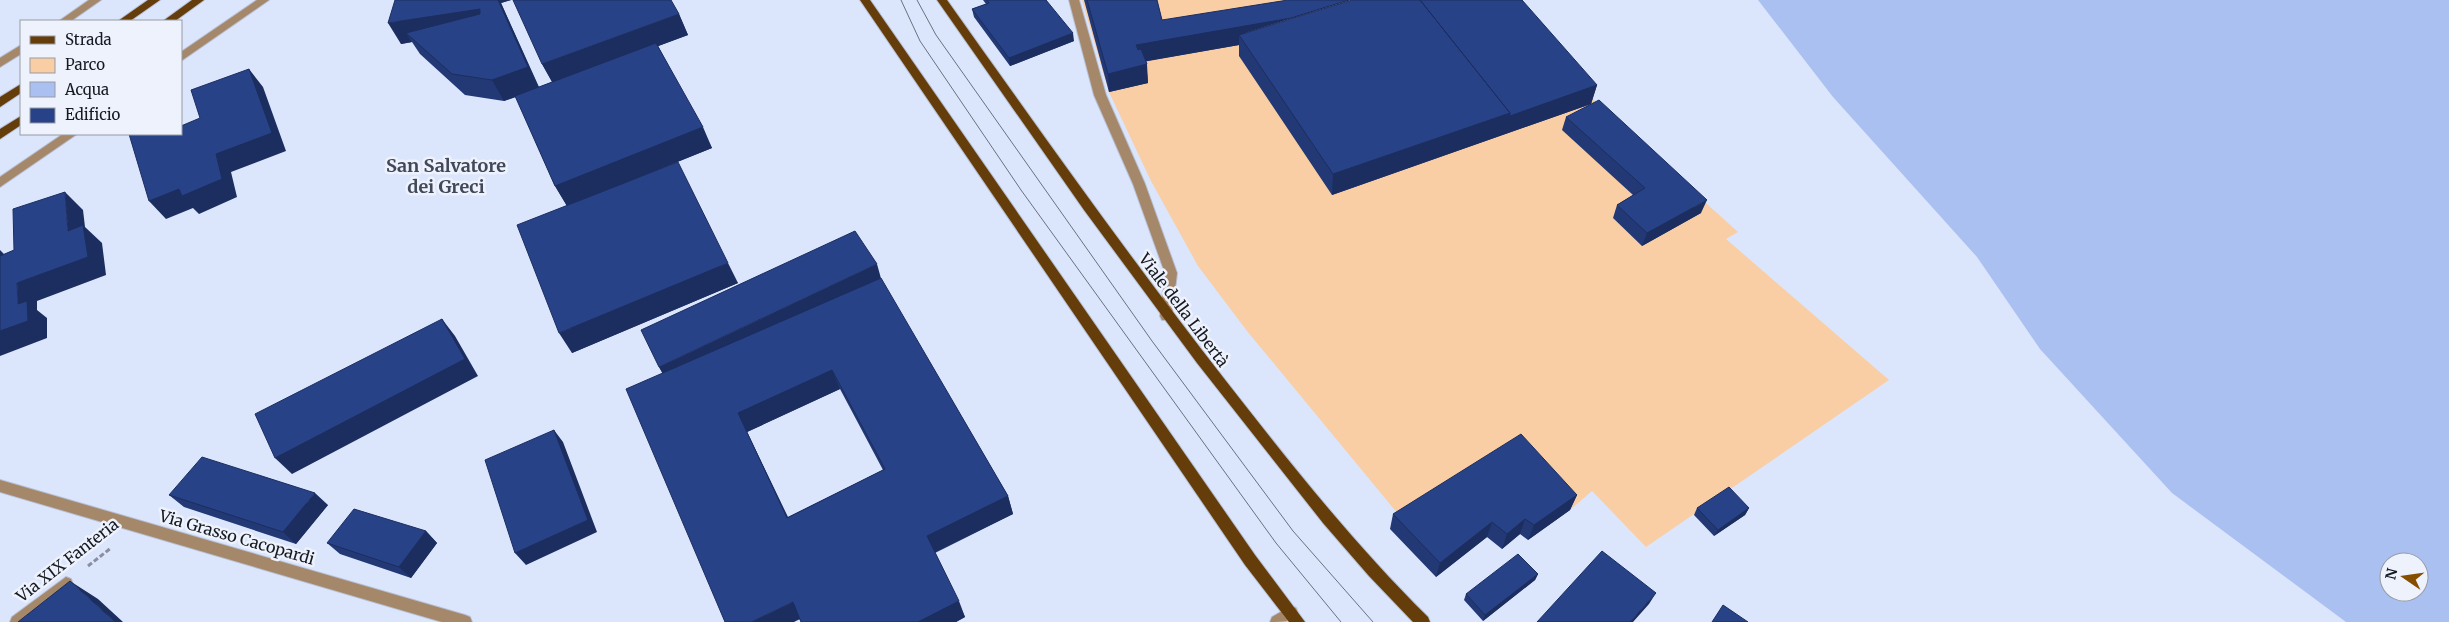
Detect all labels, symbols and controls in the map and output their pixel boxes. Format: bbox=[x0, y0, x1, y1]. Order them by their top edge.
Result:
legend bbox=[20, 20, 182, 135]
text: Strada bbox=[65, 30, 112, 49]
text: Parco bbox=[65, 55, 105, 74]
text: Acqua bbox=[64, 80, 109, 99]
text: Edificio bbox=[65, 105, 121, 124]
district label: San Salvatore dei Greci bbox=[386, 154, 506, 198]
street label: Viale della Libertà bbox=[1134, 248, 1234, 371]
street label: Via Grasso Cacopardi bbox=[156, 505, 317, 569]
street label: Via XIX Fanteria bbox=[11, 514, 123, 607]
north arrow bbox=[2379, 552, 2429, 602]
text: N bbox=[2381, 567, 2401, 581]

